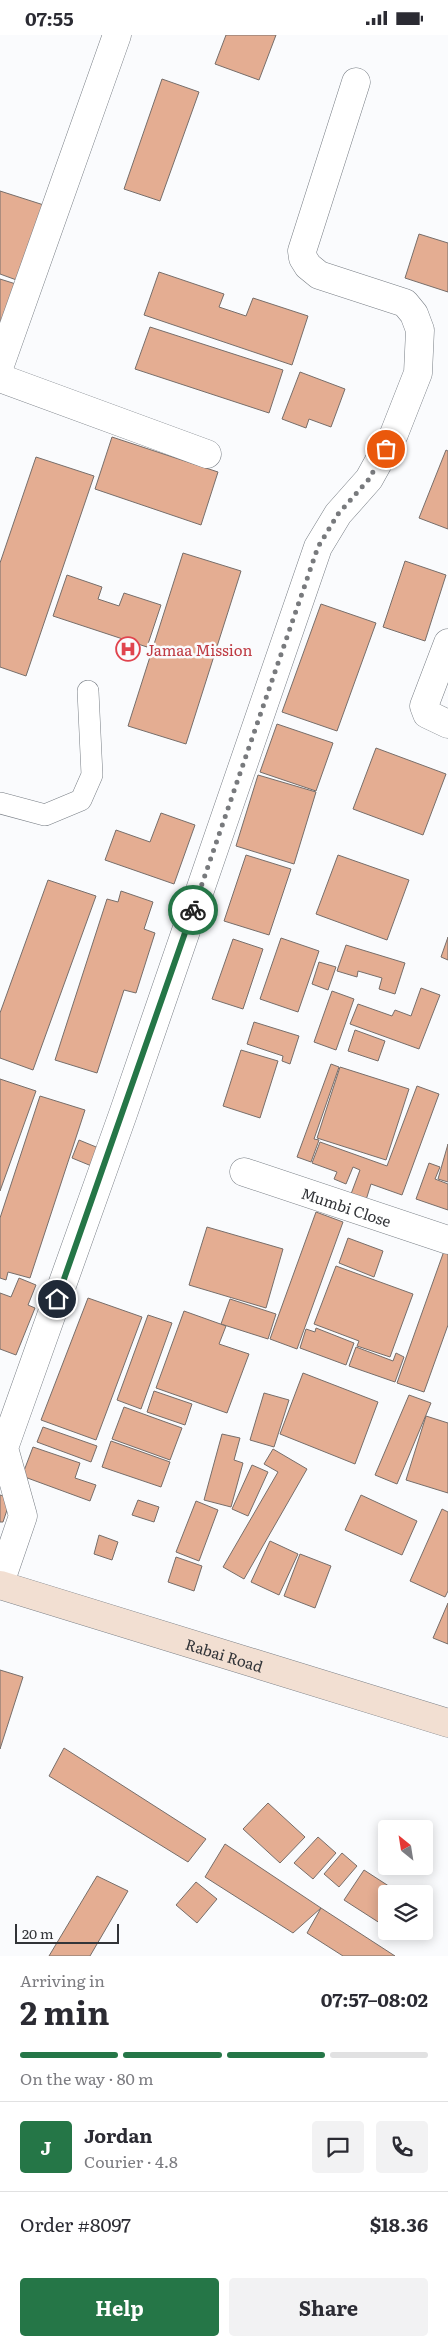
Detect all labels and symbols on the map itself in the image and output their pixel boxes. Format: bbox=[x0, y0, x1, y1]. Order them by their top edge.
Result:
pin bbox=[365, 428, 407, 470]
hospital icon: Jamaa Mission bbox=[115, 636, 141, 662]
place label: Jamaa Mission bbox=[146, 638, 252, 661]
courier bbox=[168, 885, 218, 935]
street label: Mumbi Close bbox=[298, 1180, 395, 1232]
pin bbox=[36, 1278, 78, 1320]
street label: Rabai Road bbox=[183, 1631, 266, 1677]
north arrow bbox=[378, 1820, 432, 1875]
scale bar bbox=[15, 1921, 119, 1944]

